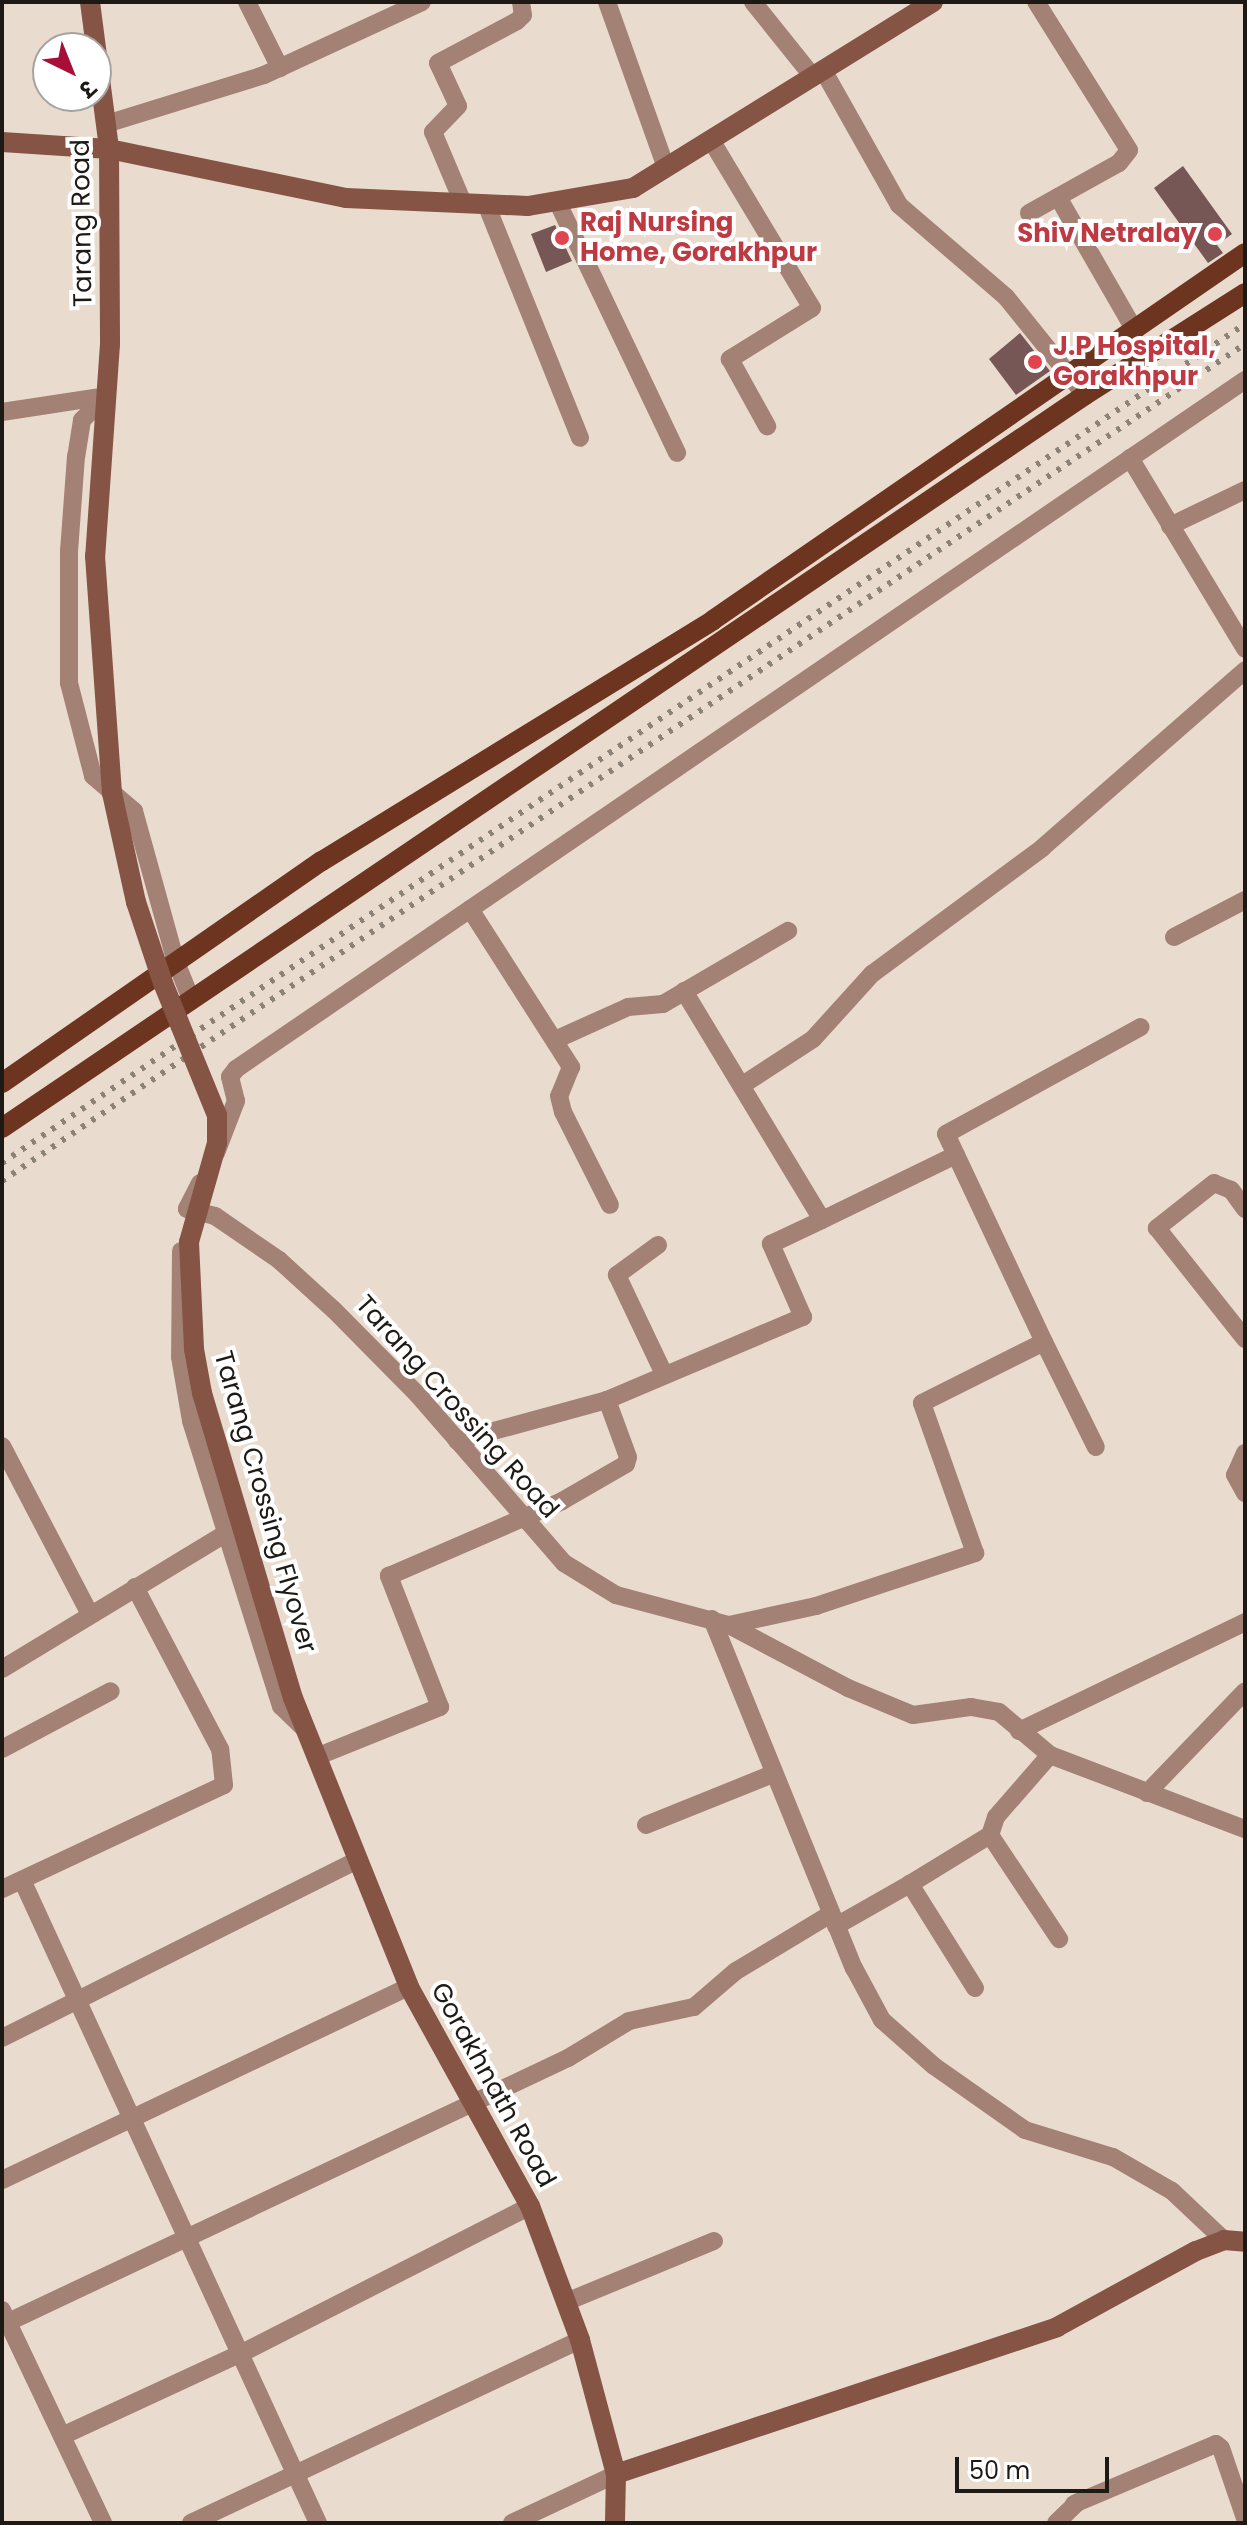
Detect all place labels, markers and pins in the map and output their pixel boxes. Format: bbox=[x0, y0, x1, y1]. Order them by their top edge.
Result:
place label: Raj Nursing Home, Gorakhpur bbox=[580, 207, 817, 268]
place label: Shiv Netralay bbox=[1017, 218, 1197, 250]
marker: Shiv Netralay bbox=[1204, 223, 1226, 245]
marker: Raj Nursing Home, Gorakhpur bbox=[551, 227, 573, 249]
place label: J.P Hospital, Gorakhpur bbox=[1053, 331, 1216, 392]
marker: J.P Hospital, Gorakhpur bbox=[1024, 351, 1046, 373]

